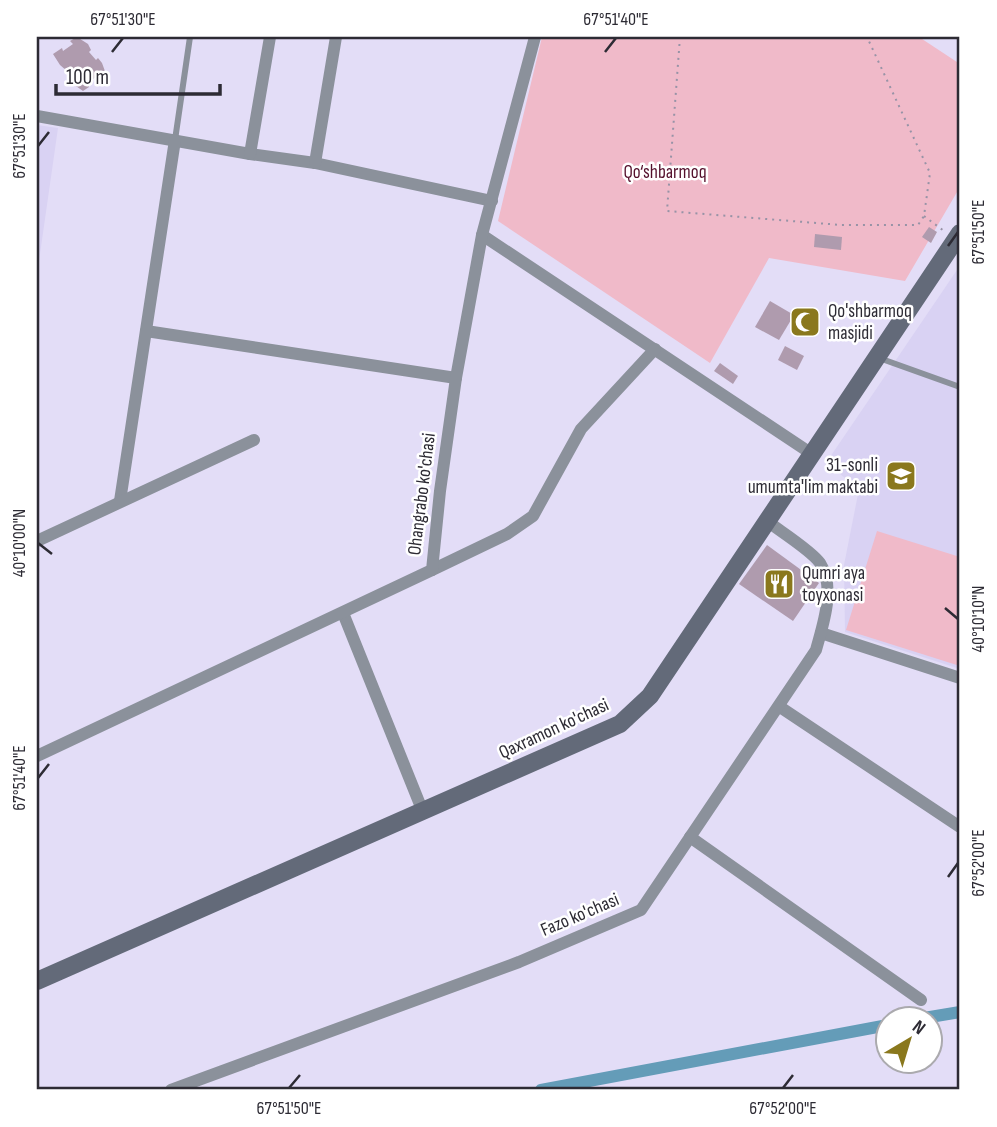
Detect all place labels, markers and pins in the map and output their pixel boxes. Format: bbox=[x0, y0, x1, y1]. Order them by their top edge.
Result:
place label: Qo'shbarmoq masjidi bbox=[828, 300, 912, 345]
mosque icon: Qo'shbarmoq masjidi bbox=[788, 305, 822, 339]
place label: 31-sonli umumta'lim maktabi bbox=[748, 454, 878, 499]
school or university icon: 31-sonli umumta'lim maktabi bbox=[884, 459, 918, 493]
place label: Qumri aya toyxonasi bbox=[802, 562, 865, 607]
restaurant icon: Qumri aya toyxonasi bbox=[762, 567, 796, 601]

